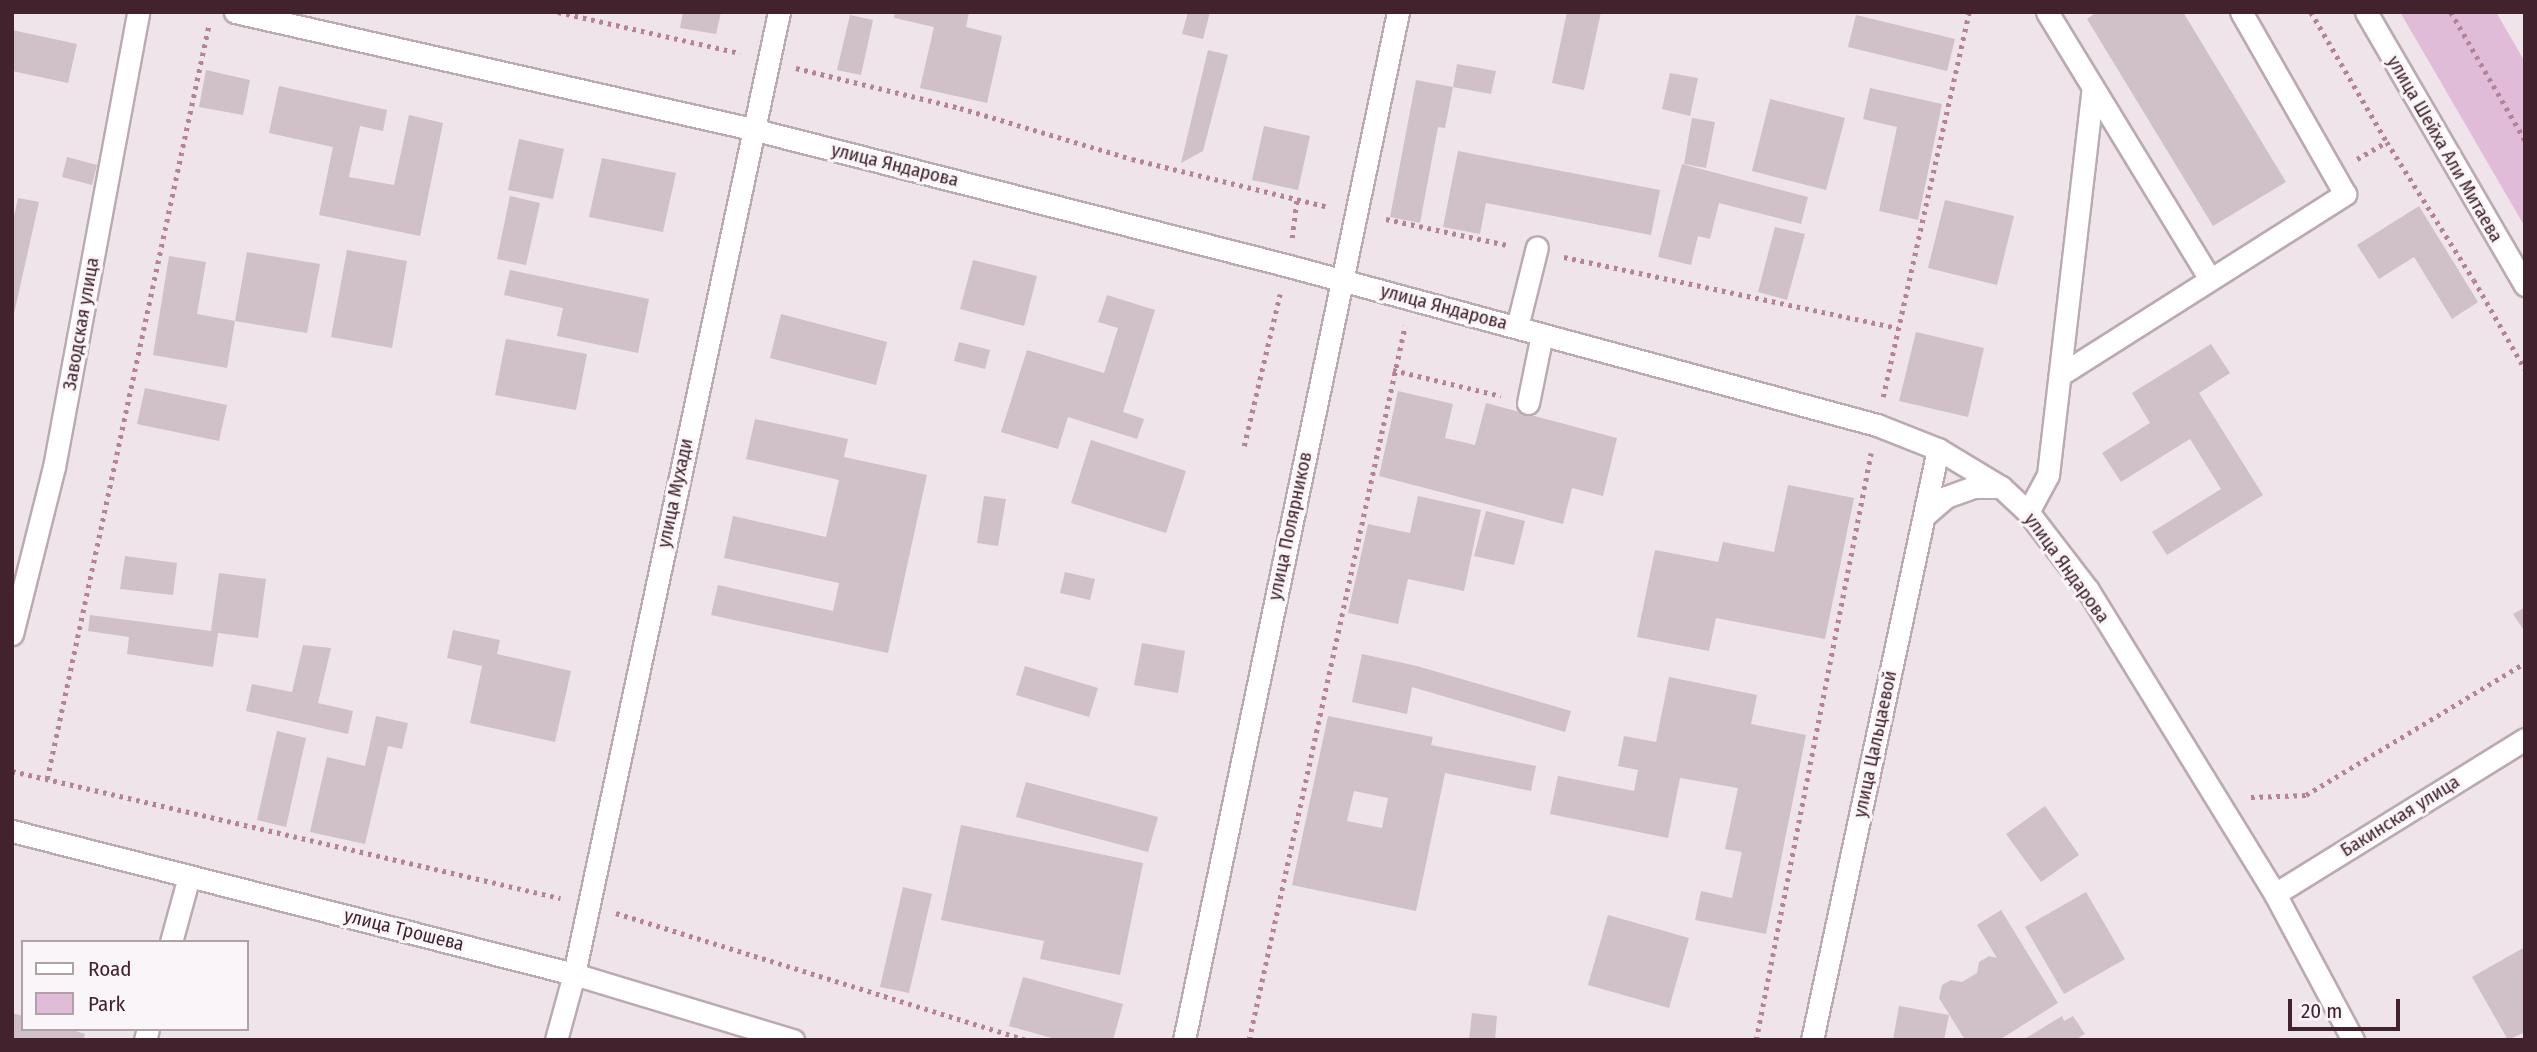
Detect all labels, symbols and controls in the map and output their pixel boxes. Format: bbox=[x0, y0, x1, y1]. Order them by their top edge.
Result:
street label: улица Шейха Али Митаева bbox=[2382, 52, 2508, 246]
street label: улица Яндарова bbox=[829, 138, 961, 192]
street label: Заводская улица bbox=[58, 256, 104, 392]
street label: улица Яндарова bbox=[1378, 279, 1510, 335]
street label: улица Мухади bbox=[652, 436, 698, 550]
street label: улица Полярников bbox=[1263, 450, 1317, 602]
street label: улица Яндарова bbox=[2019, 509, 2115, 627]
street label: улица Цальцаевой bbox=[1848, 668, 1902, 820]
street label: Бакинская улица bbox=[2336, 770, 2464, 862]
street label: улица Трошева bbox=[342, 904, 466, 956]
legend bbox=[21, 940, 248, 1031]
text: Road bbox=[88, 956, 132, 982]
scale bar bbox=[2292, 986, 2404, 1030]
text: Park bbox=[88, 991, 125, 1017]
text: 20 m bbox=[2301, 998, 2342, 1024]

